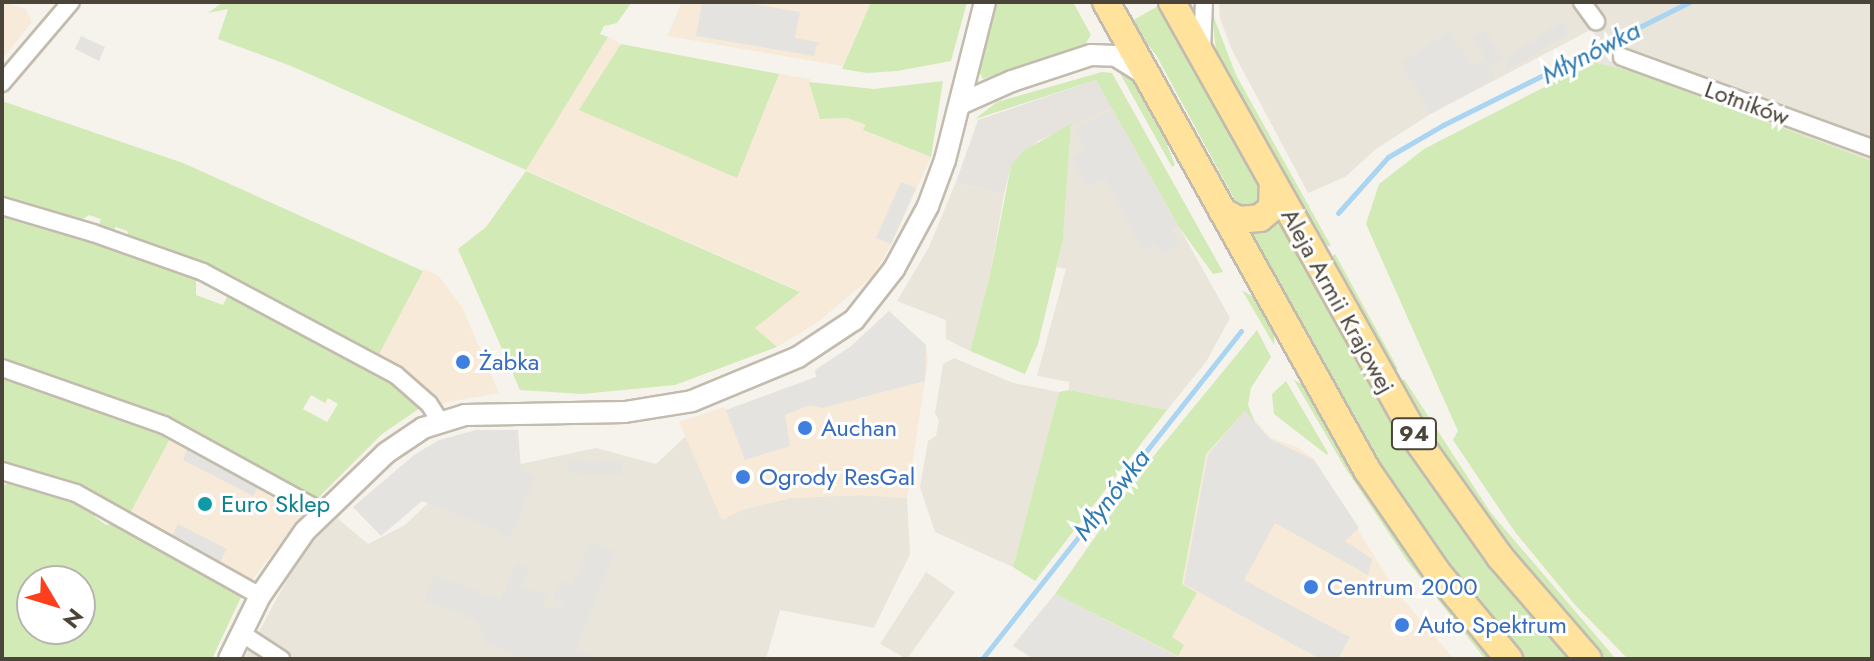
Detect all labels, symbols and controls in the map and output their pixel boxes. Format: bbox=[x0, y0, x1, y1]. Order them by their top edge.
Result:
water label: Młynówka bbox=[1536, 15, 1646, 91]
street label: Lotników bbox=[1701, 74, 1793, 132]
street label: Aleja Armii Krajowej bbox=[1275, 203, 1401, 399]
place label: Żabka bbox=[479, 348, 539, 376]
marker: Żabka bbox=[454, 353, 472, 371]
place label: Auchan bbox=[821, 414, 897, 442]
road number: 94 bbox=[1390, 416, 1438, 452]
marker: Auchan bbox=[796, 419, 814, 437]
water label: Młynówka bbox=[1067, 443, 1157, 547]
place label: Ogrody ResGal bbox=[759, 463, 915, 491]
marker: Ogrody ResGal bbox=[734, 468, 752, 486]
place label: Euro Sklep bbox=[221, 490, 330, 518]
marker: Euro Sklep bbox=[196, 495, 214, 513]
north arrow bbox=[16, 565, 96, 645]
place label: Centrum 2000 bbox=[1327, 573, 1478, 601]
marker: Centrum 2000 bbox=[1302, 578, 1320, 596]
text: N bbox=[55, 602, 91, 635]
place label: Auto Spektrum bbox=[1418, 611, 1567, 639]
marker: Auto Spektrum bbox=[1393, 616, 1411, 634]

